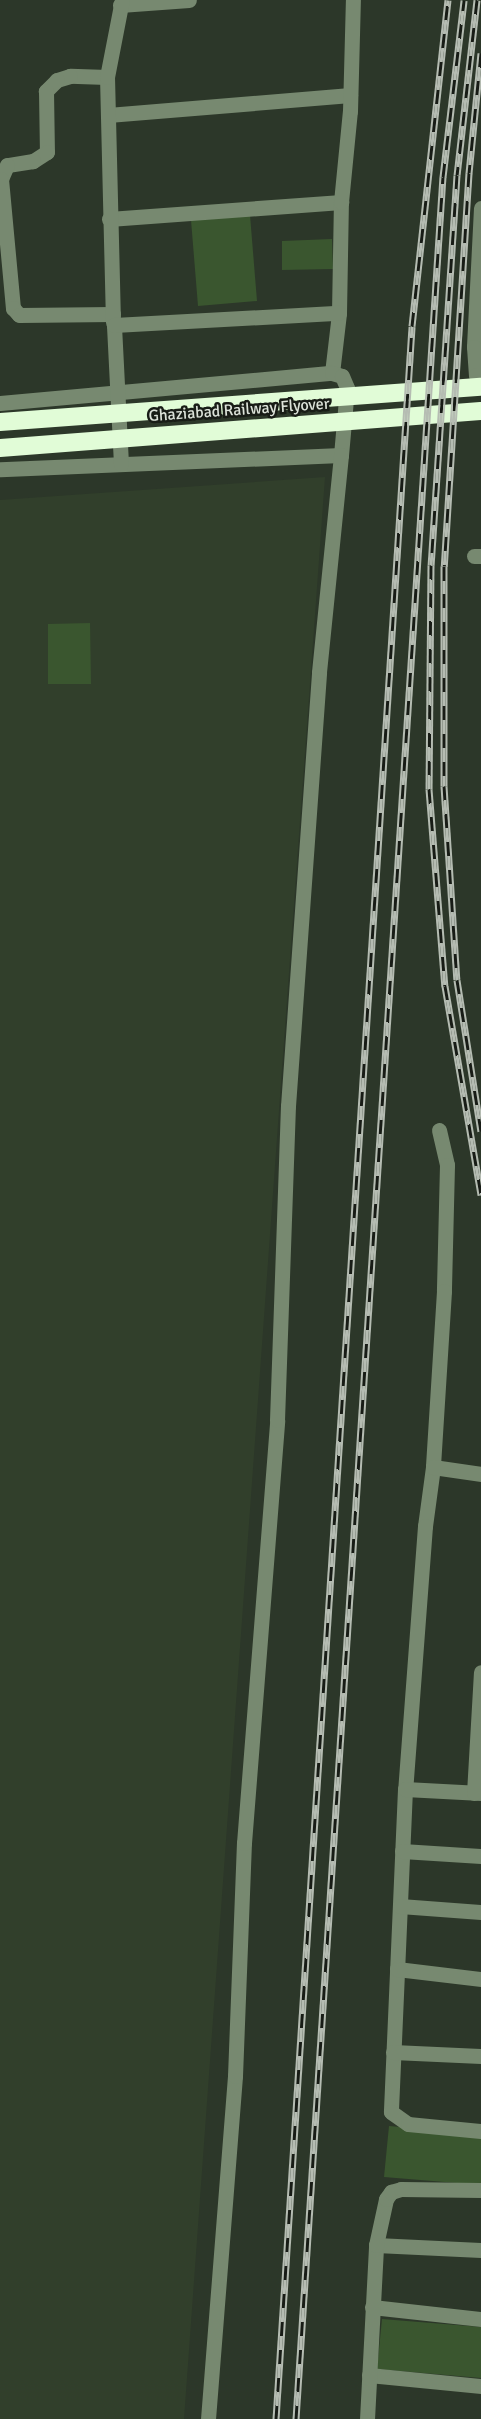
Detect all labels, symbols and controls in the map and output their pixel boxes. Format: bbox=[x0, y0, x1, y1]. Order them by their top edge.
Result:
street label: Ghaziabad Railway Flyover bbox=[148, 394, 330, 426]

